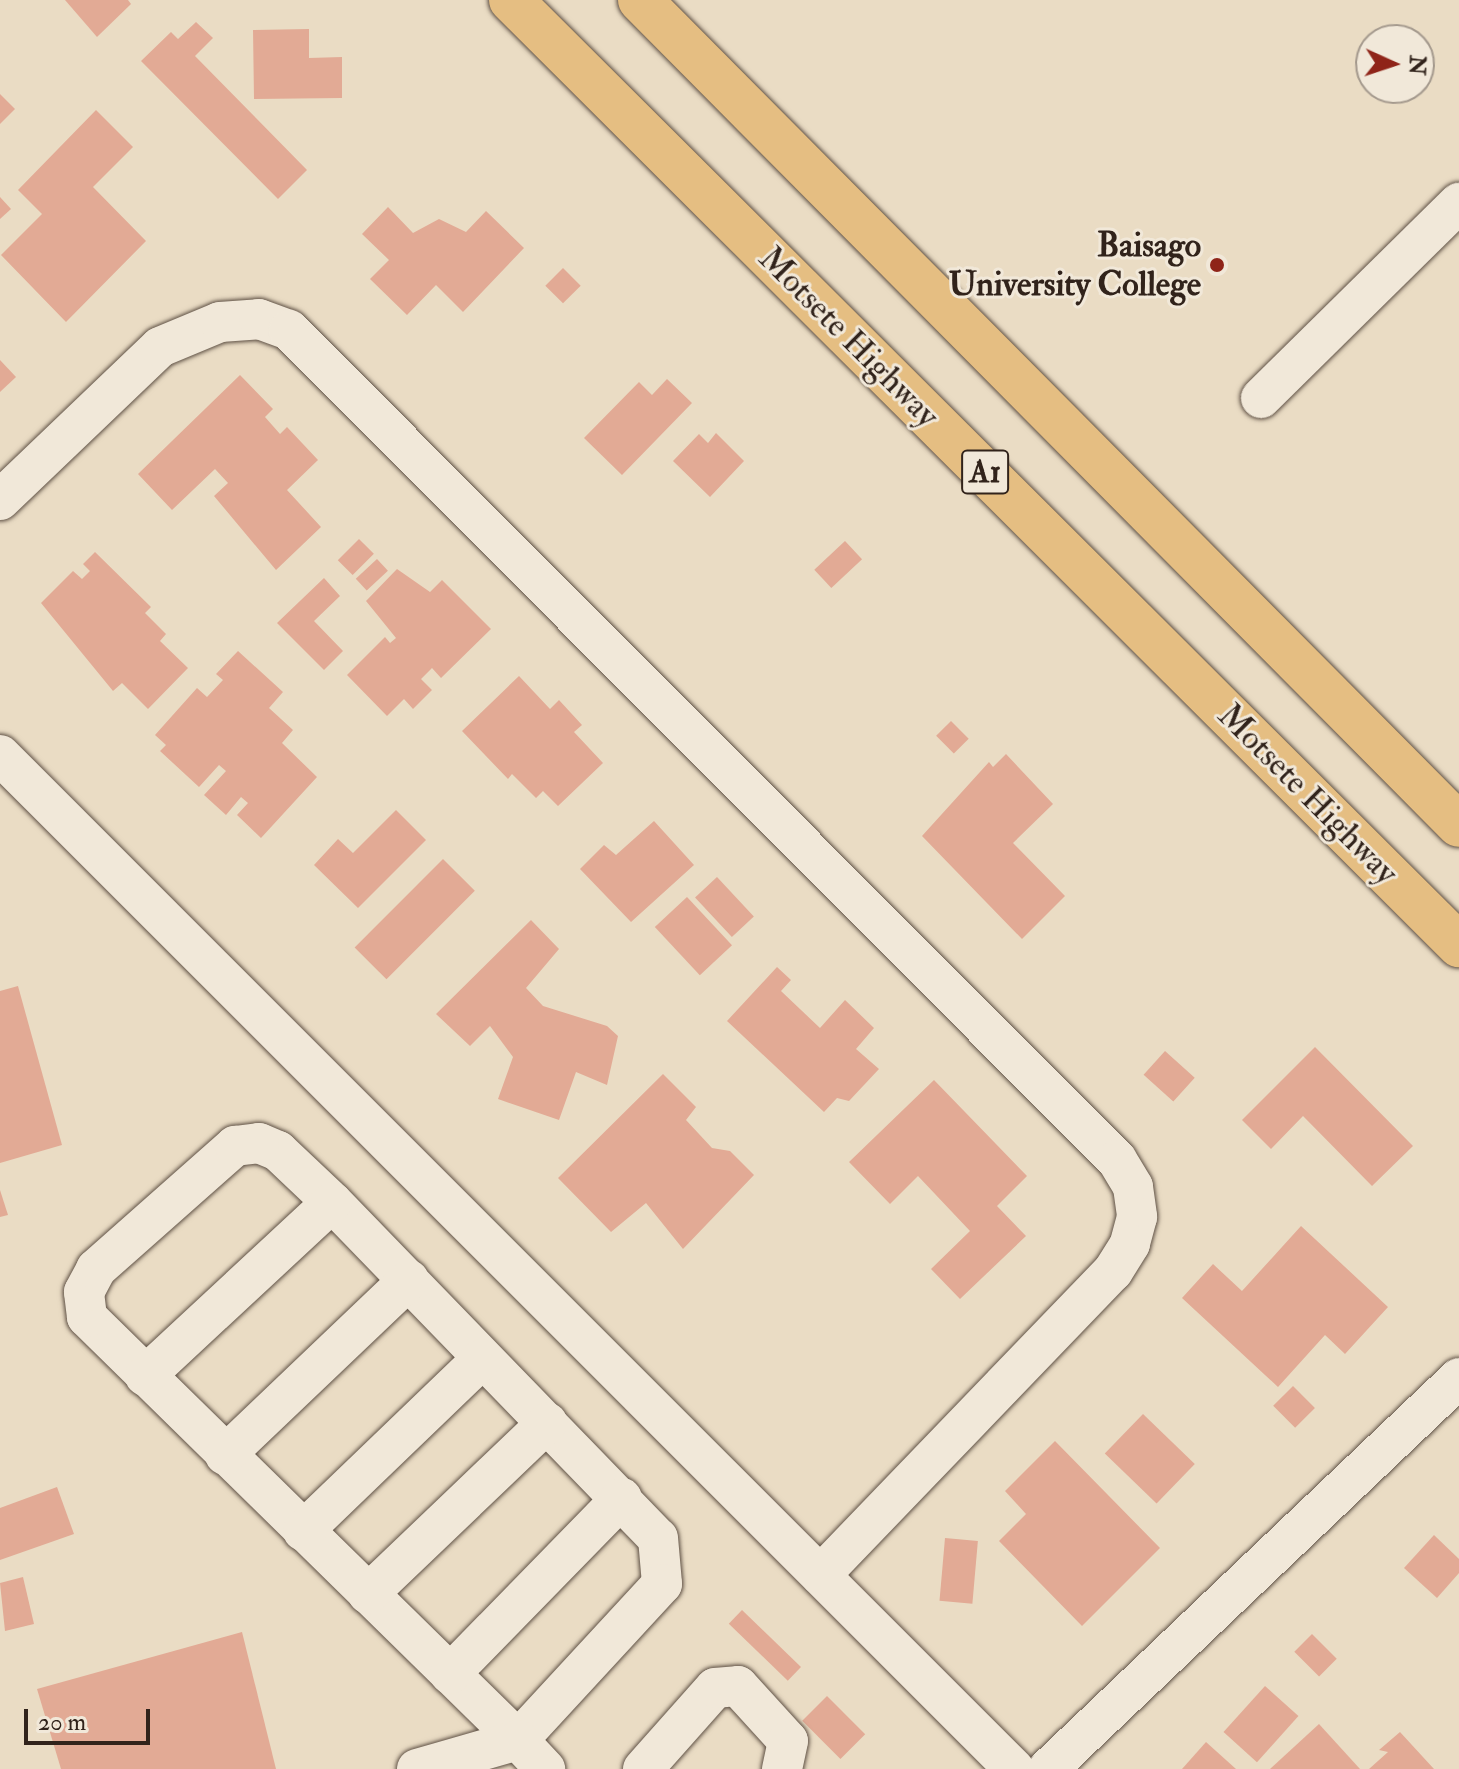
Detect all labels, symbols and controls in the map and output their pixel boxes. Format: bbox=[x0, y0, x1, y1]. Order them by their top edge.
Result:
north arrow bbox=[1355, 24, 1435, 104]
text: N bbox=[1402, 55, 1431, 76]
place label: Baisago University College bbox=[948, 225, 1201, 304]
street label: Motsete Highway bbox=[750, 238, 948, 436]
marker: Baisago University College bbox=[1208, 256, 1226, 274]
road number: A1 bbox=[961, 444, 1009, 500]
street label: Motsete Highway bbox=[1209, 695, 1407, 893]
scale bar bbox=[28, 1693, 154, 1743]
text: 20 m bbox=[38, 1707, 86, 1738]

